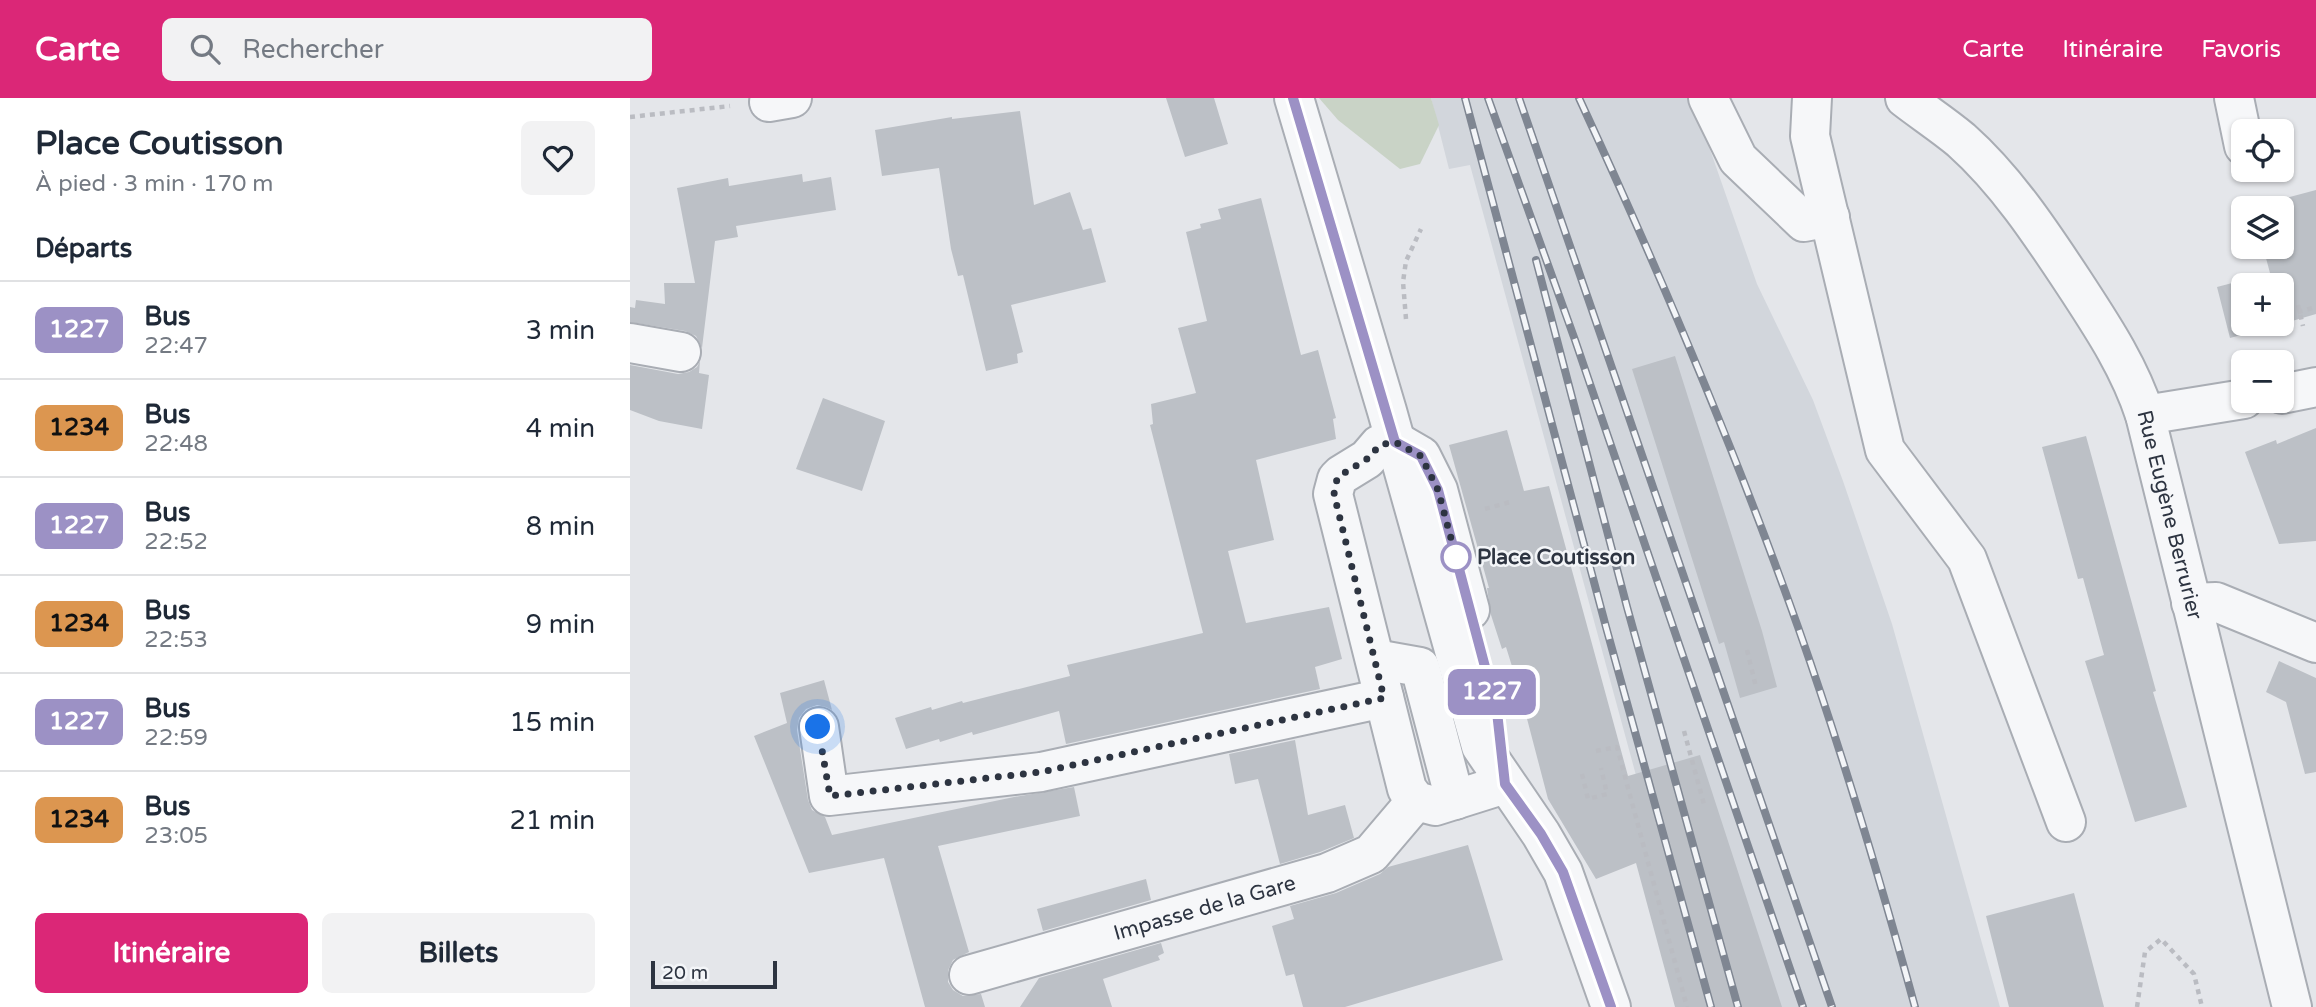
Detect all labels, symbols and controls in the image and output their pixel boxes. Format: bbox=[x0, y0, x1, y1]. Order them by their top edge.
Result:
search box bbox=[162, 18, 652, 81]
text: Carte bbox=[35, 30, 120, 69]
icon: search bbox=[186, 30, 224, 68]
text: Rechercher bbox=[242, 34, 384, 65]
text: Carte bbox=[1962, 35, 2024, 64]
text: Itinéraire bbox=[2062, 35, 2163, 64]
text: Favoris bbox=[2201, 35, 2281, 64]
map controls bbox=[2231, 119, 2294, 413]
button: locate bbox=[2231, 119, 2294, 182]
button: heart bbox=[521, 121, 595, 195]
text: Place Coutisson bbox=[35, 124, 284, 163]
text: À pied · 3 min · 170 m bbox=[35, 170, 274, 198]
button: layers bbox=[2231, 196, 2294, 259]
text: Départs bbox=[35, 233, 132, 264]
button: + bbox=[2231, 273, 2294, 336]
text: Bus bbox=[144, 301, 190, 332]
text: 1227 bbox=[49, 315, 109, 344]
text: 3 min bbox=[526, 315, 595, 346]
text: 22:47 bbox=[144, 332, 208, 360]
button: − bbox=[2231, 350, 2294, 413]
text: Bus bbox=[144, 399, 190, 430]
street label: Rue Eugène Berrurier bbox=[2131, 408, 2207, 622]
text: 1234 bbox=[49, 413, 109, 442]
text: 4 min bbox=[526, 413, 595, 444]
text: 22:48 bbox=[144, 430, 208, 458]
text: Bus bbox=[144, 497, 190, 528]
text: 1227 bbox=[49, 511, 109, 540]
text: 8 min bbox=[526, 511, 595, 542]
text: 22:52 bbox=[144, 528, 208, 556]
marker: Place Coutisson bbox=[1441, 542, 1471, 572]
place label: Place Coutisson bbox=[1477, 545, 1635, 570]
text: Bus bbox=[144, 595, 190, 626]
text: 1234 bbox=[49, 609, 109, 638]
text: 9 min bbox=[526, 609, 595, 640]
text: 22:53 bbox=[144, 626, 208, 654]
line badge: 1227 bbox=[1443, 669, 1541, 715]
text: 1227 bbox=[1462, 677, 1522, 706]
text: Bus bbox=[144, 693, 190, 724]
text: 1227 bbox=[49, 707, 109, 736]
text: 15 min bbox=[509, 707, 595, 738]
your location bbox=[800, 709, 835, 744]
text: 22:59 bbox=[144, 724, 208, 752]
text: Bus bbox=[144, 791, 190, 822]
text: 1234 bbox=[49, 805, 109, 834]
text: 21 min bbox=[509, 805, 595, 836]
text: 23:05 bbox=[144, 822, 208, 850]
street label: Impasse de la Gare bbox=[1111, 871, 1299, 946]
button: Itinéraire bbox=[35, 913, 308, 993]
button: Billets bbox=[322, 913, 595, 993]
scale bar bbox=[651, 958, 777, 990]
text: 20 m bbox=[662, 962, 708, 984]

